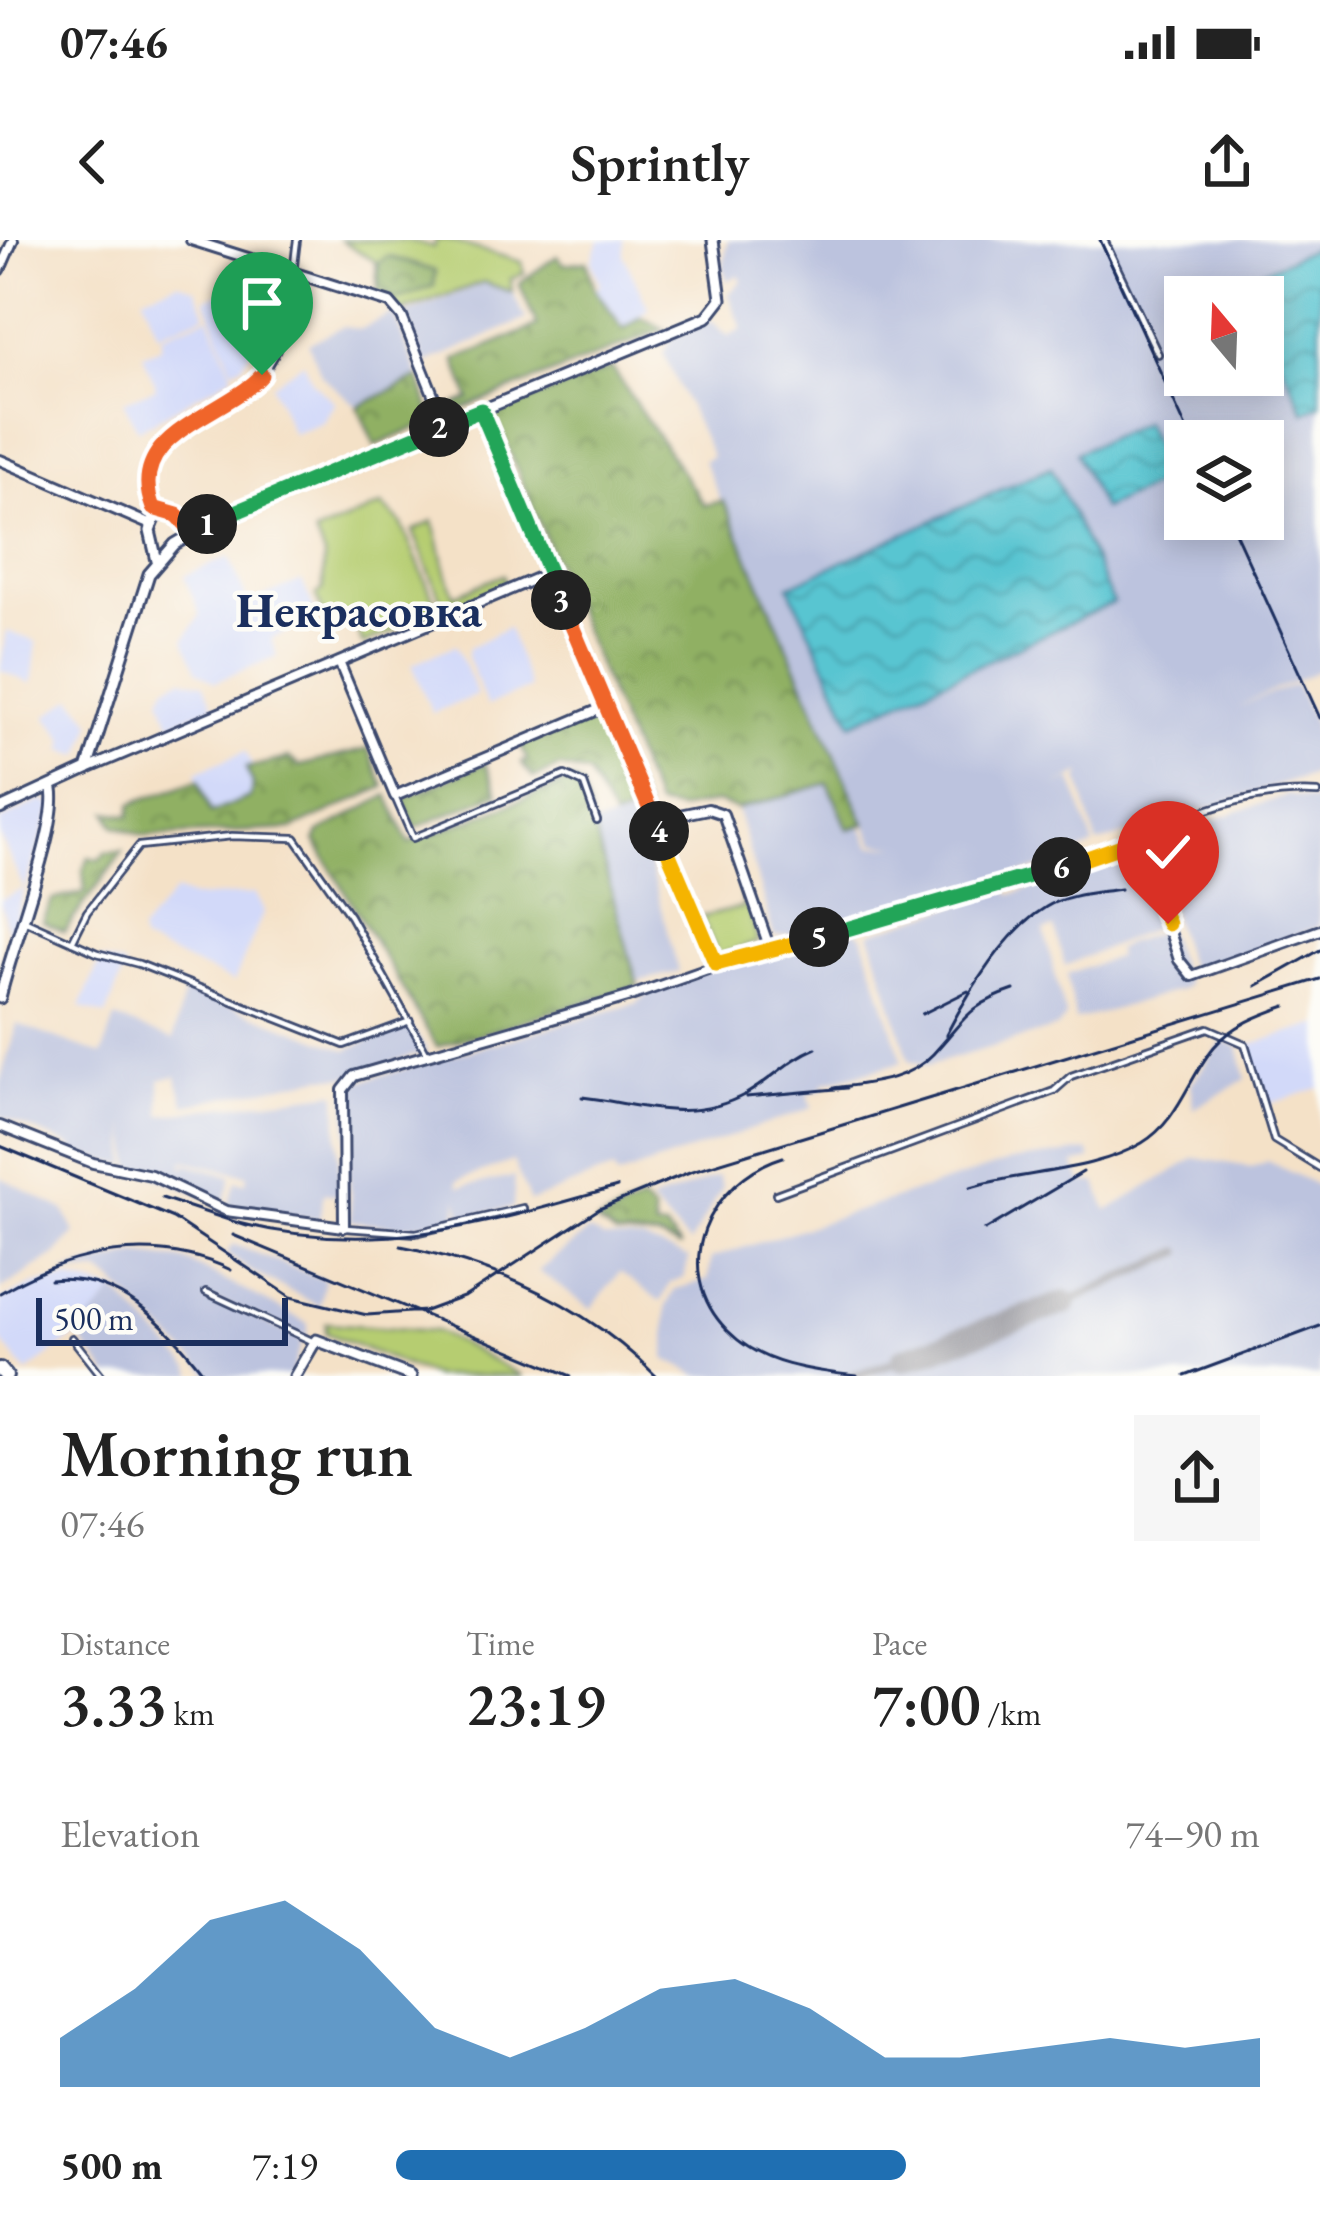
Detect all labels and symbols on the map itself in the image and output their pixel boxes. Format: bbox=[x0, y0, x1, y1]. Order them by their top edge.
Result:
pin bbox=[211, 252, 313, 375]
north arrow bbox=[1164, 276, 1284, 396]
pin: 2 bbox=[409, 397, 469, 457]
pin: 1 bbox=[177, 494, 237, 554]
pin: 3 bbox=[531, 570, 591, 630]
district label: Некрасовка bbox=[236, 579, 483, 641]
pin: 4 bbox=[629, 801, 689, 861]
pin bbox=[1117, 801, 1219, 924]
pin: 6 bbox=[1031, 837, 1091, 897]
pin: 5 bbox=[789, 907, 849, 967]
scale bar bbox=[36, 1292, 288, 1345]

